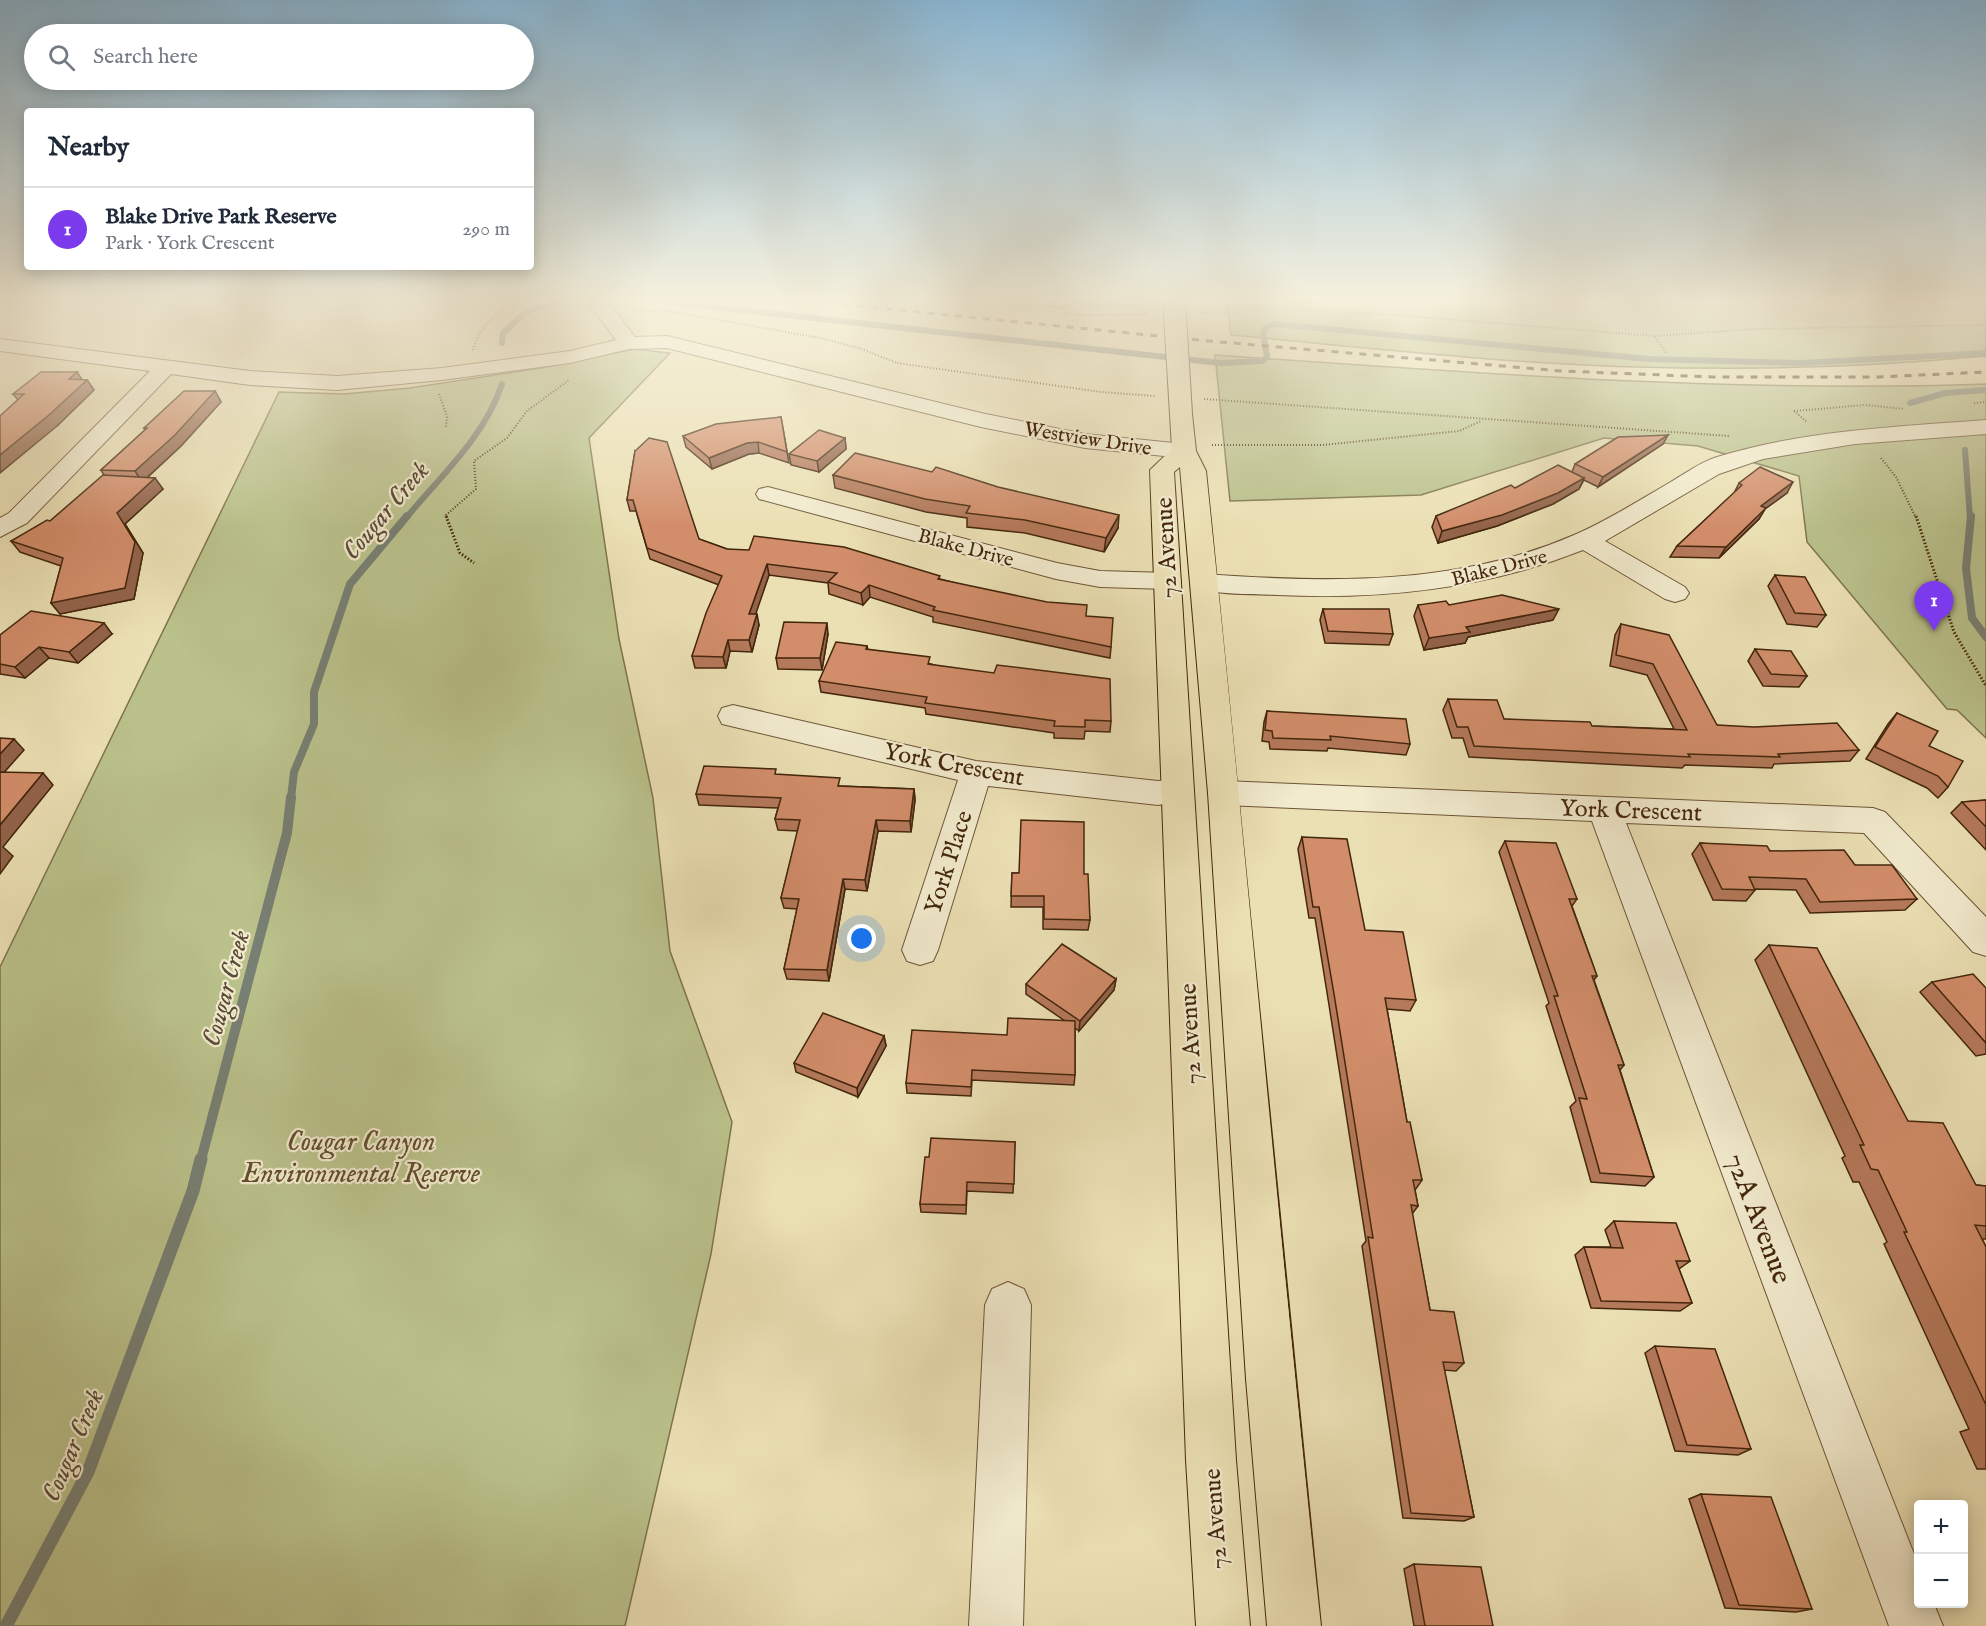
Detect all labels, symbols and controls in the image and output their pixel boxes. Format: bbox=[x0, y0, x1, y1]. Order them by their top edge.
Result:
search box bbox=[24, 24, 534, 90]
icon: search bbox=[45, 41, 78, 74]
text: Search here bbox=[93, 43, 198, 71]
text: Nearby bbox=[48, 131, 129, 164]
text: Blake Drive Park Reserve bbox=[105, 203, 337, 231]
text: 1 bbox=[64, 217, 71, 242]
text: 290 m bbox=[462, 217, 510, 242]
text: Park · York Crescent bbox=[105, 231, 275, 256]
street label: Westview Drive bbox=[1022, 417, 1153, 462]
water label: Cougar Creek bbox=[335, 454, 438, 568]
street label: 72 Avenue bbox=[1149, 497, 1186, 599]
street label: Blake Drive bbox=[915, 524, 1016, 573]
street label: Blake Drive bbox=[1449, 544, 1550, 592]
pin: 1 bbox=[1914, 582, 1954, 631]
street label: York Crescent bbox=[881, 737, 1026, 794]
street label: York Crescent bbox=[1559, 794, 1703, 829]
street label: York Place bbox=[918, 807, 981, 918]
your location bbox=[847, 924, 876, 953]
water label: Cougar Creek bbox=[195, 926, 259, 1050]
street label: 72 Avenue bbox=[1173, 983, 1210, 1085]
park label: Cougar Canyon Environmental Reserve bbox=[241, 1125, 481, 1192]
street label: 72A Avenue bbox=[1717, 1149, 1799, 1289]
water label: Cougar Creek bbox=[35, 1384, 113, 1507]
street label: 72 Avenue bbox=[1198, 1467, 1235, 1570]
map controls bbox=[1914, 1500, 1968, 1608]
button: + bbox=[1914, 1500, 1968, 1554]
button: − bbox=[1914, 1554, 1968, 1608]

